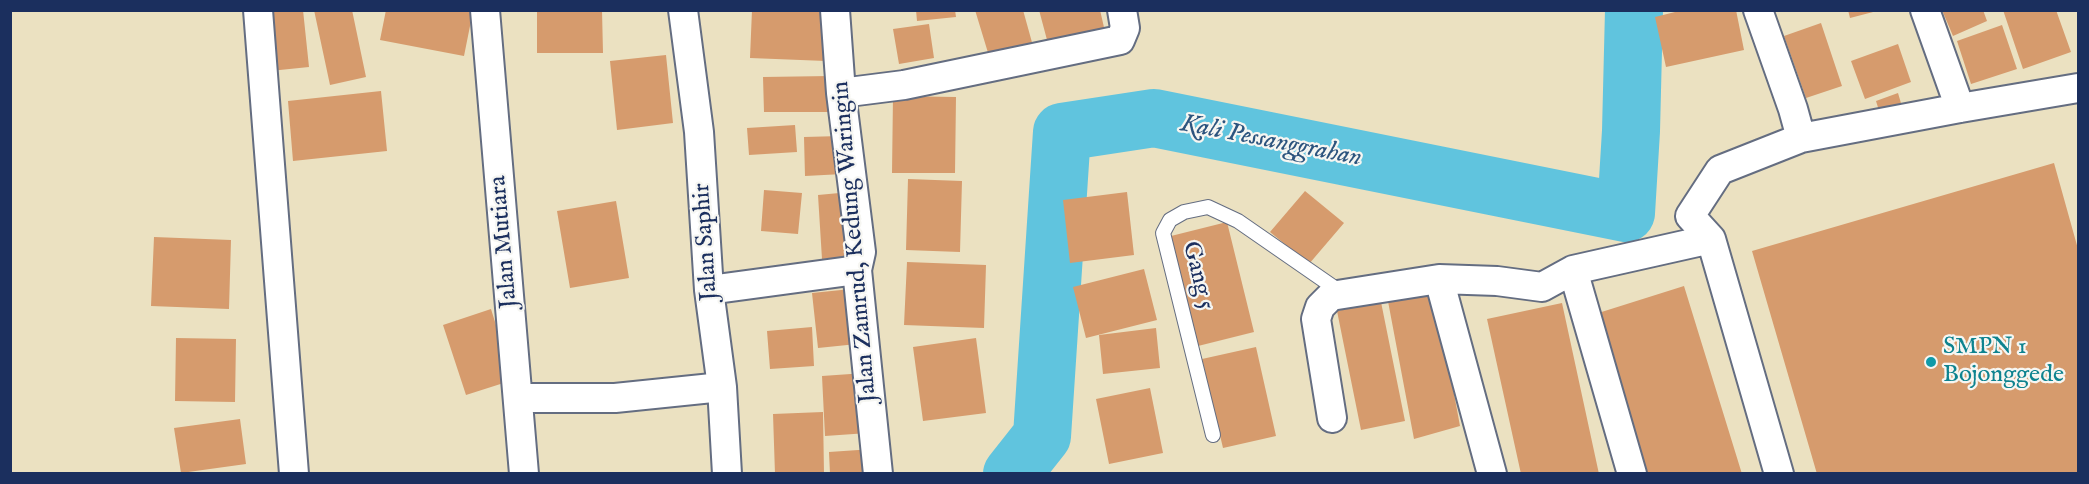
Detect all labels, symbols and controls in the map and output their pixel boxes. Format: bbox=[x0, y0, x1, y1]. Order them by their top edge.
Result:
street label: Jalan Zamrud, Kedung Waringin bbox=[828, 80, 884, 404]
water label: Kali Pessanggrahan bbox=[1178, 109, 1364, 175]
street label: Jalan Mutiara bbox=[485, 174, 525, 310]
street label: Jalan Saphir bbox=[689, 182, 725, 302]
street label: Gang 5 bbox=[1175, 239, 1219, 313]
place label: SMPN 1 Bojonggede bbox=[1943, 334, 2064, 390]
marker: SMPN 1 Bojonggede bbox=[1924, 355, 1938, 369]

